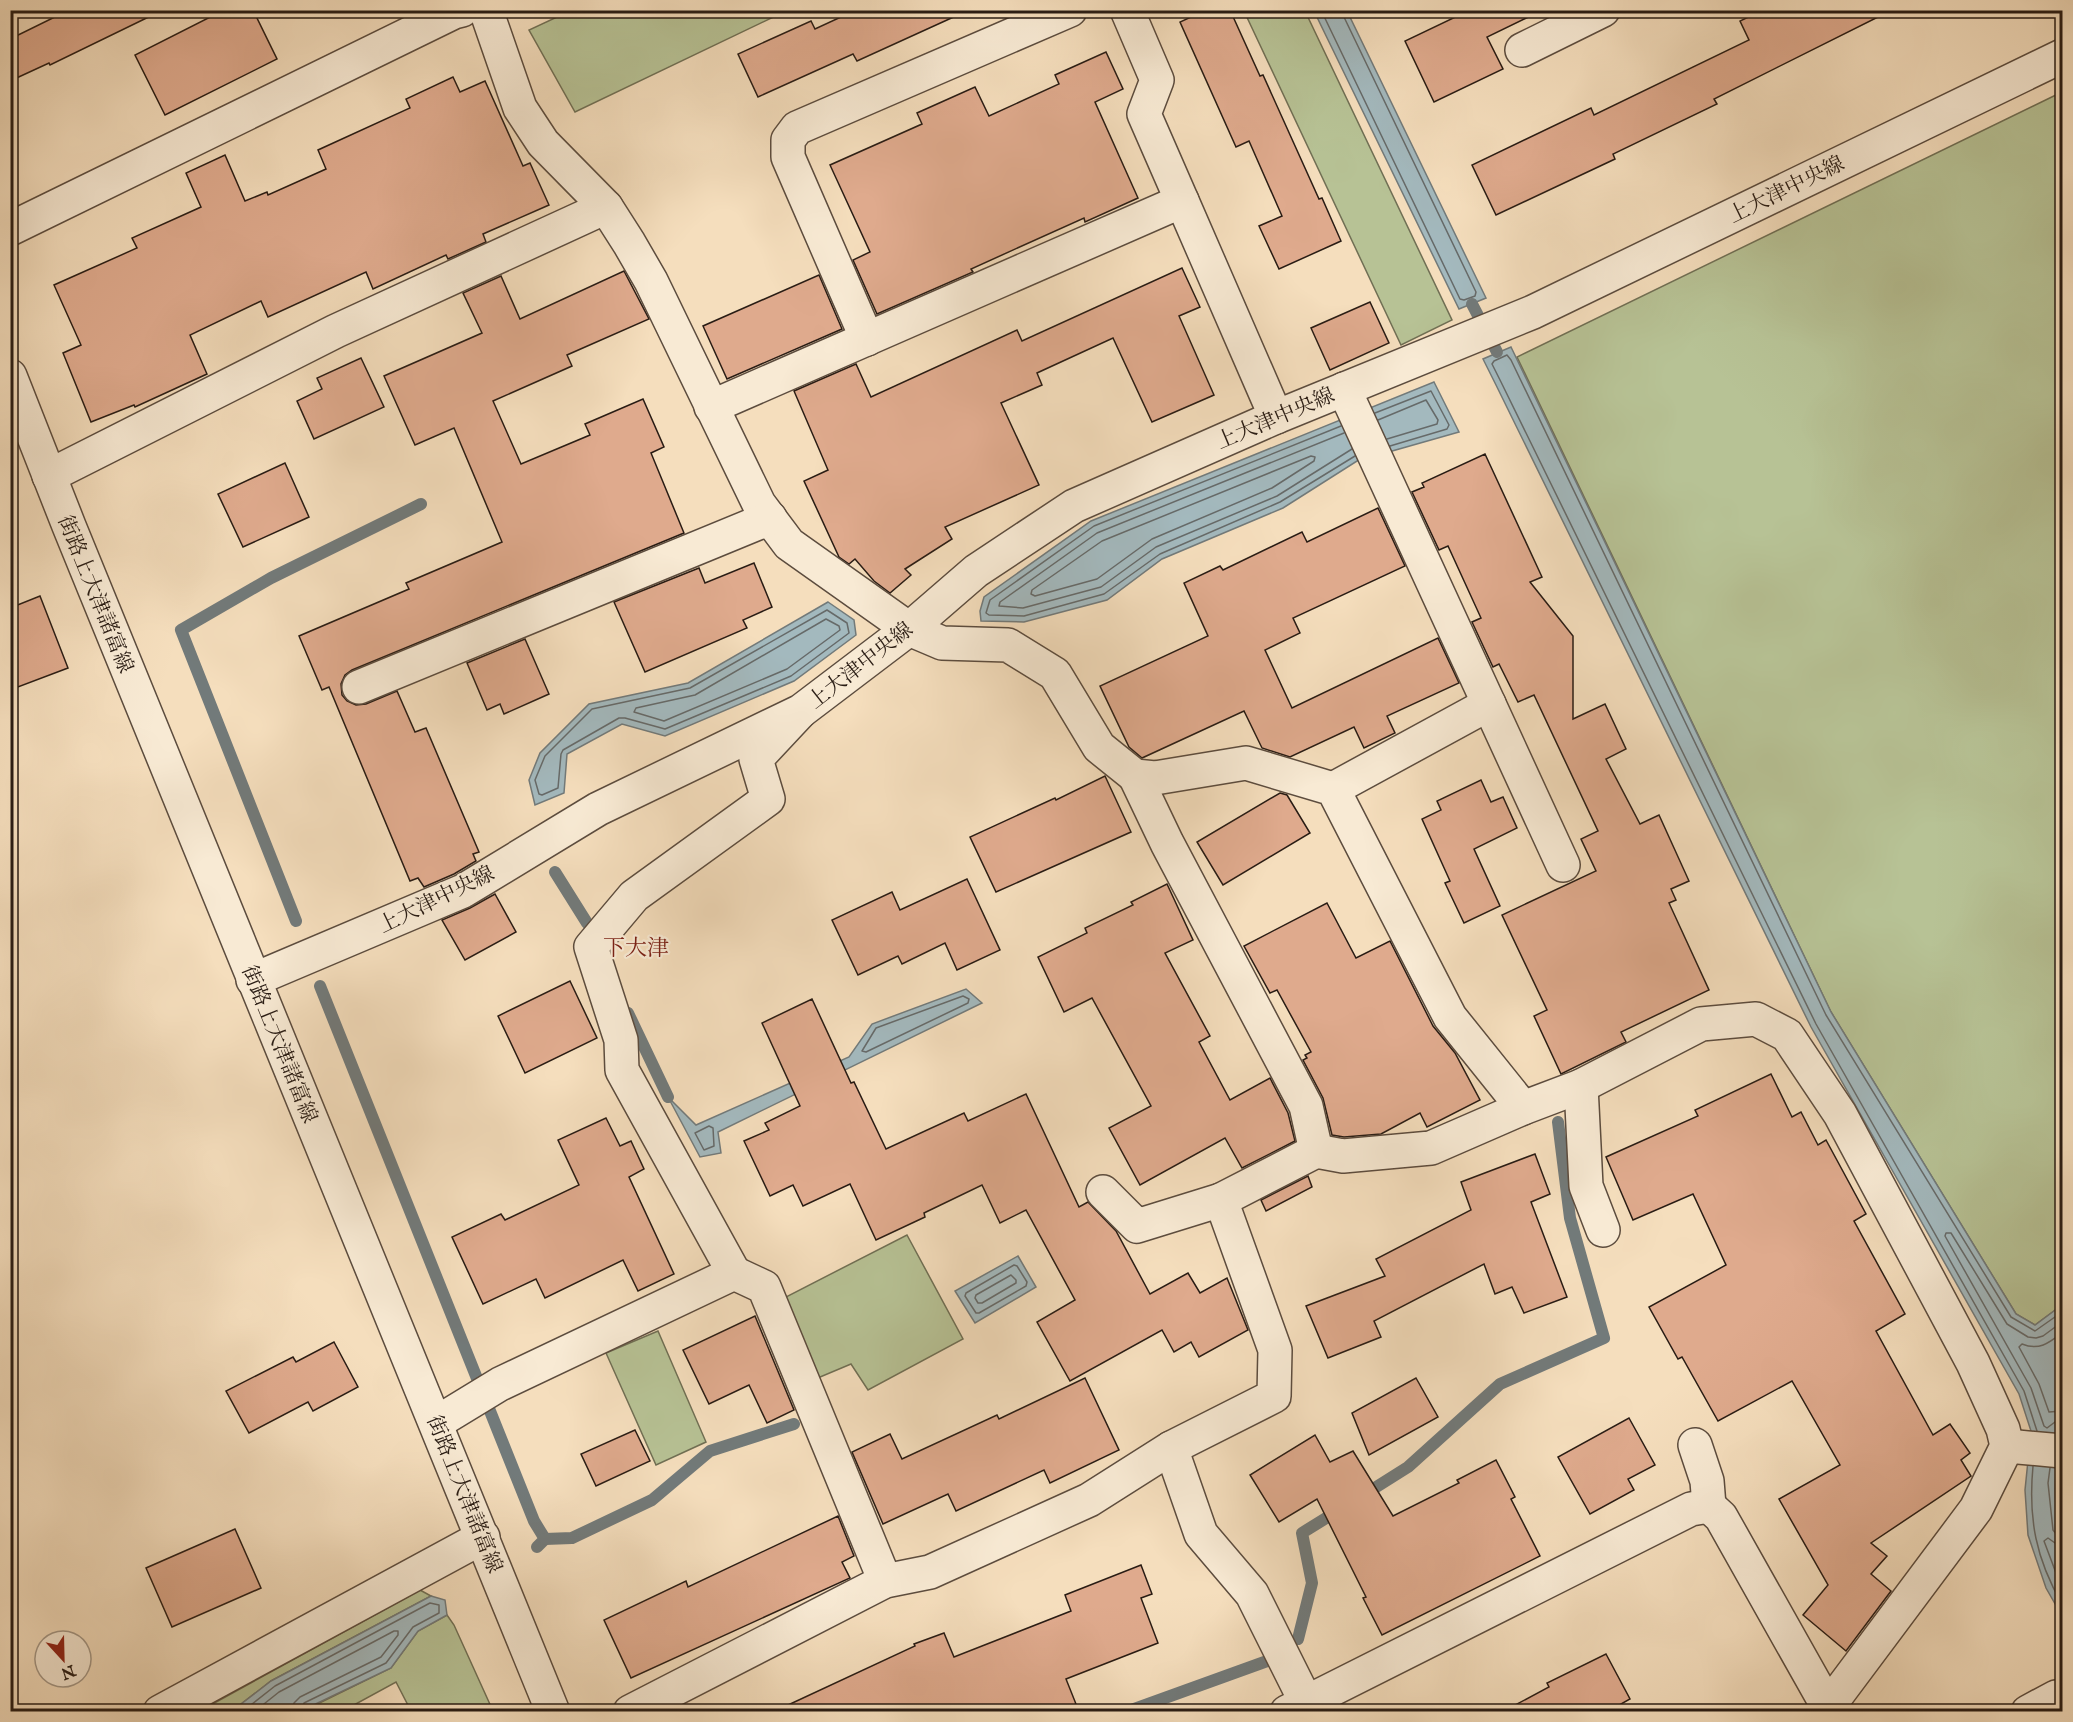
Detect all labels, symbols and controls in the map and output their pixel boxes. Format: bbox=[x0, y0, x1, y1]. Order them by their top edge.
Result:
street label: 上大津中央線 bbox=[1724, 151, 1849, 230]
street label: 上大津中央線 bbox=[1212, 382, 1339, 456]
street label: 街路上大津諸富線 bbox=[51, 512, 139, 678]
street label: 上大津中央線 bbox=[803, 617, 919, 716]
street label: 上大津中央線 bbox=[374, 861, 499, 940]
district label: 下大津 bbox=[603, 935, 669, 963]
street label: 街路上大津諸富線 bbox=[235, 962, 323, 1128]
street label: 街路上大津諸富線 bbox=[420, 1412, 508, 1578]
north arrow bbox=[33, 1629, 93, 1689]
text: N bbox=[58, 1659, 79, 1683]

